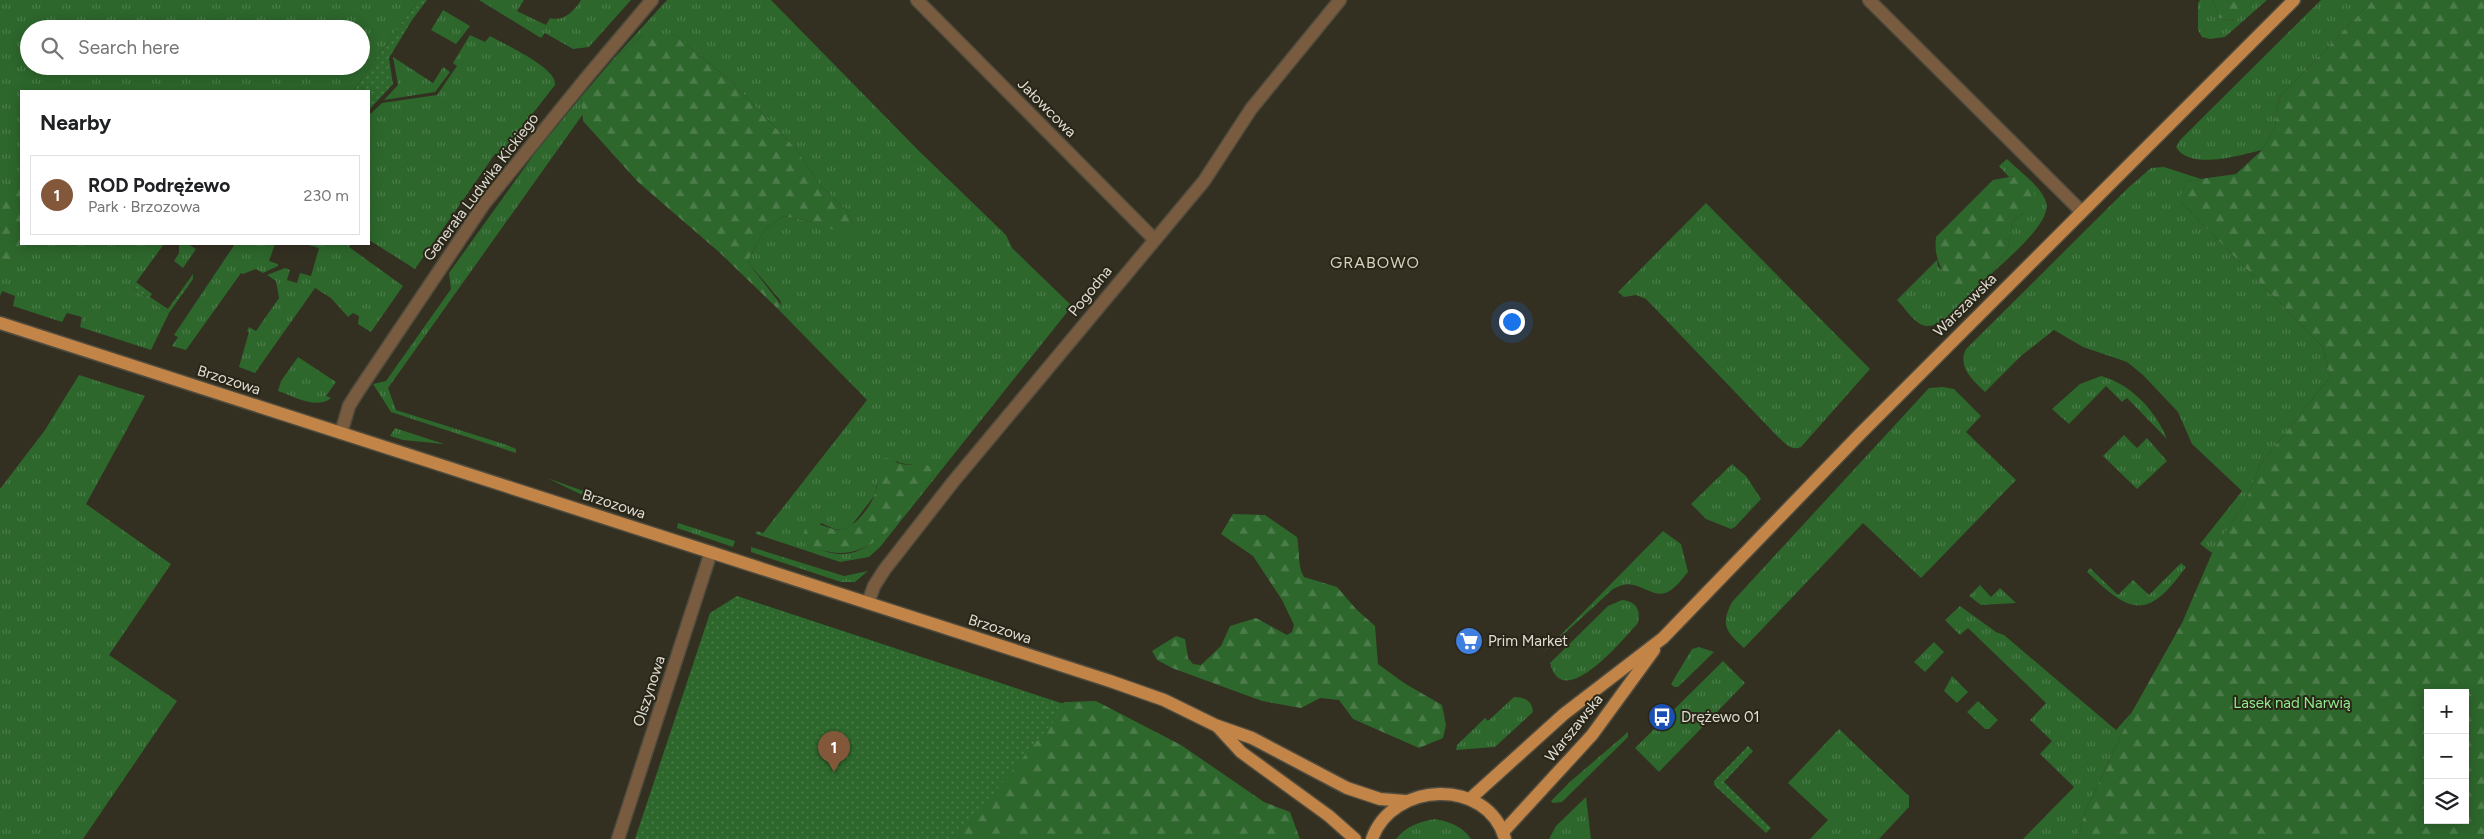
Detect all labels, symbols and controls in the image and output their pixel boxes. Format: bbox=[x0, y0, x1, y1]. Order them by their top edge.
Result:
search box bbox=[20, 20, 370, 75]
icon: search bbox=[38, 34, 66, 62]
text: Search here bbox=[78, 36, 180, 59]
street label: Jałowcowa bbox=[1014, 75, 1080, 141]
street label: Generała Ludwika Kickiego bbox=[420, 109, 543, 264]
text: Nearby bbox=[40, 110, 111, 135]
text: ROD Podrężewo bbox=[88, 174, 230, 197]
text: 1 bbox=[54, 186, 60, 205]
text: 230 m bbox=[304, 186, 349, 205]
text: Park · Brzozowa bbox=[88, 197, 200, 216]
district label: GRABOWO bbox=[1330, 253, 1420, 272]
street label: Pogodna bbox=[1064, 262, 1116, 320]
street label: Warszawska bbox=[1930, 270, 2000, 340]
your location bbox=[1499, 309, 1525, 335]
street label: Brzozowa bbox=[195, 361, 263, 399]
street label: Brzozowa bbox=[580, 485, 648, 523]
street label: Brzozowa bbox=[966, 610, 1034, 648]
supermarket icon: Prim Market bbox=[1454, 626, 1484, 656]
place label: Prim Market bbox=[1488, 632, 1568, 650]
street label: Olszynowa bbox=[629, 653, 669, 729]
map controls bbox=[2424, 689, 2469, 824]
button: + bbox=[2424, 689, 2469, 734]
street label: Warszawska bbox=[1541, 691, 1607, 765]
park label: Lasek nad Narwią bbox=[2233, 694, 2351, 712]
bus stop icon: Drężewo 01 bbox=[1647, 702, 1677, 732]
place label: Drężewo 01 bbox=[1681, 708, 1760, 726]
pin: 1 bbox=[818, 731, 850, 772]
button: − bbox=[2424, 734, 2469, 779]
button: layers bbox=[2424, 779, 2469, 824]

